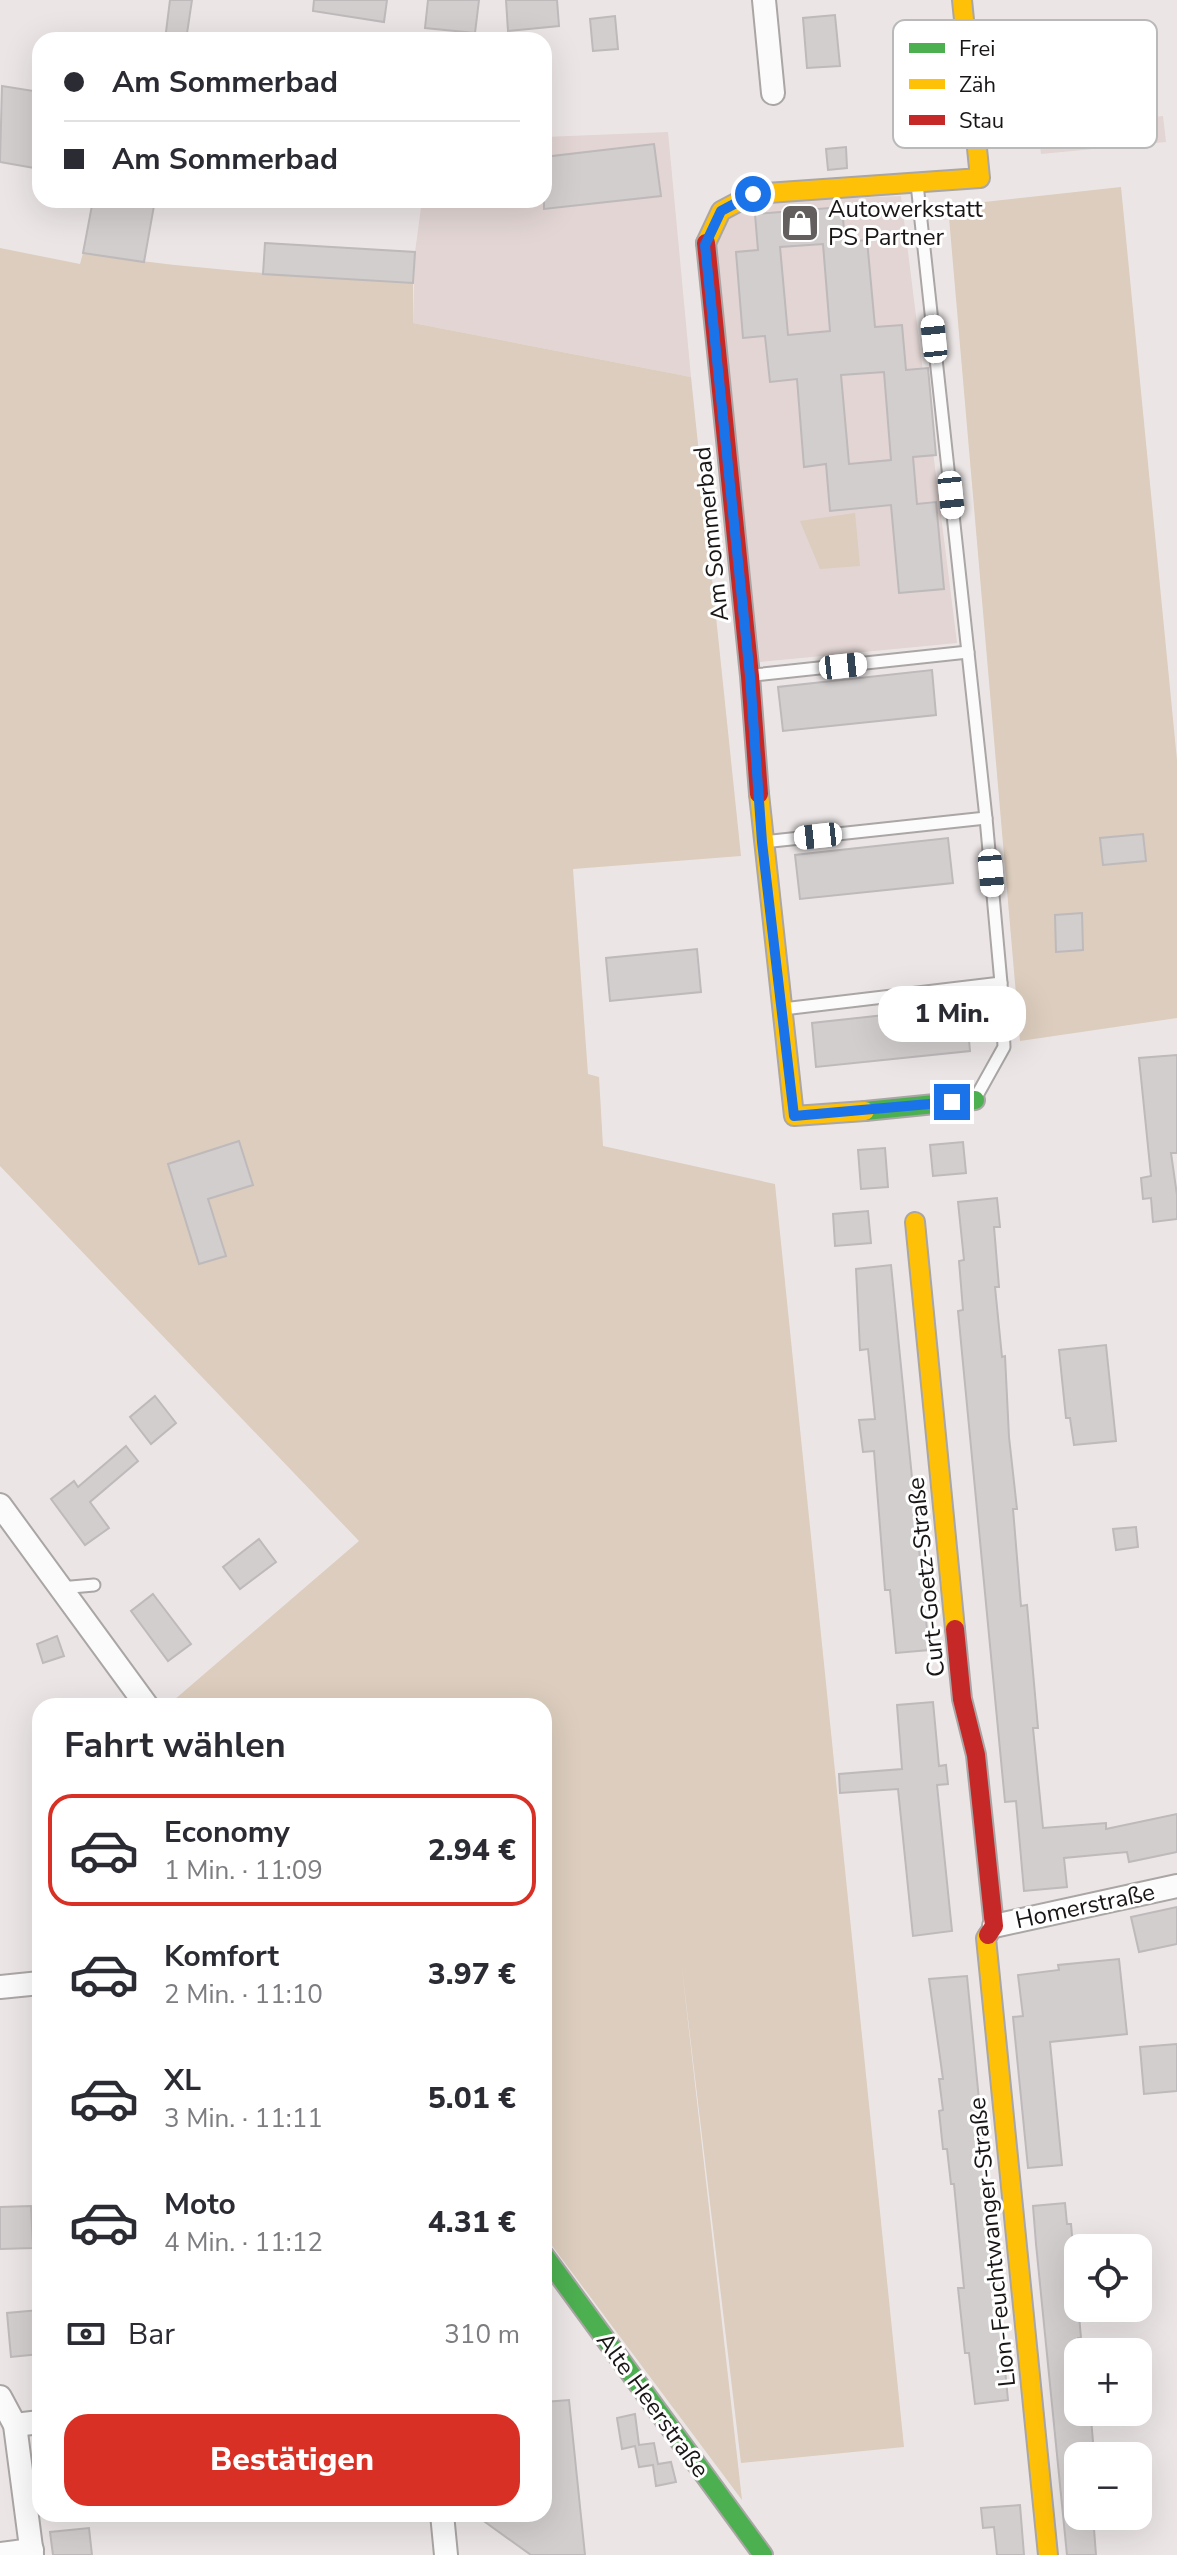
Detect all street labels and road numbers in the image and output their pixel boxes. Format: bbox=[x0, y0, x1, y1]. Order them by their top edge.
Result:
street label: Am Sommerbad bbox=[686, 445, 736, 623]
street label: Curt-Goetz-Straße bbox=[900, 1476, 952, 1678]
street label: Homerstraße bbox=[1012, 1876, 1158, 1936]
street label: Lion-Feuchtwanger-Straße bbox=[961, 2096, 1023, 2388]
street label: Alte Heerstraße bbox=[589, 2326, 717, 2484]

